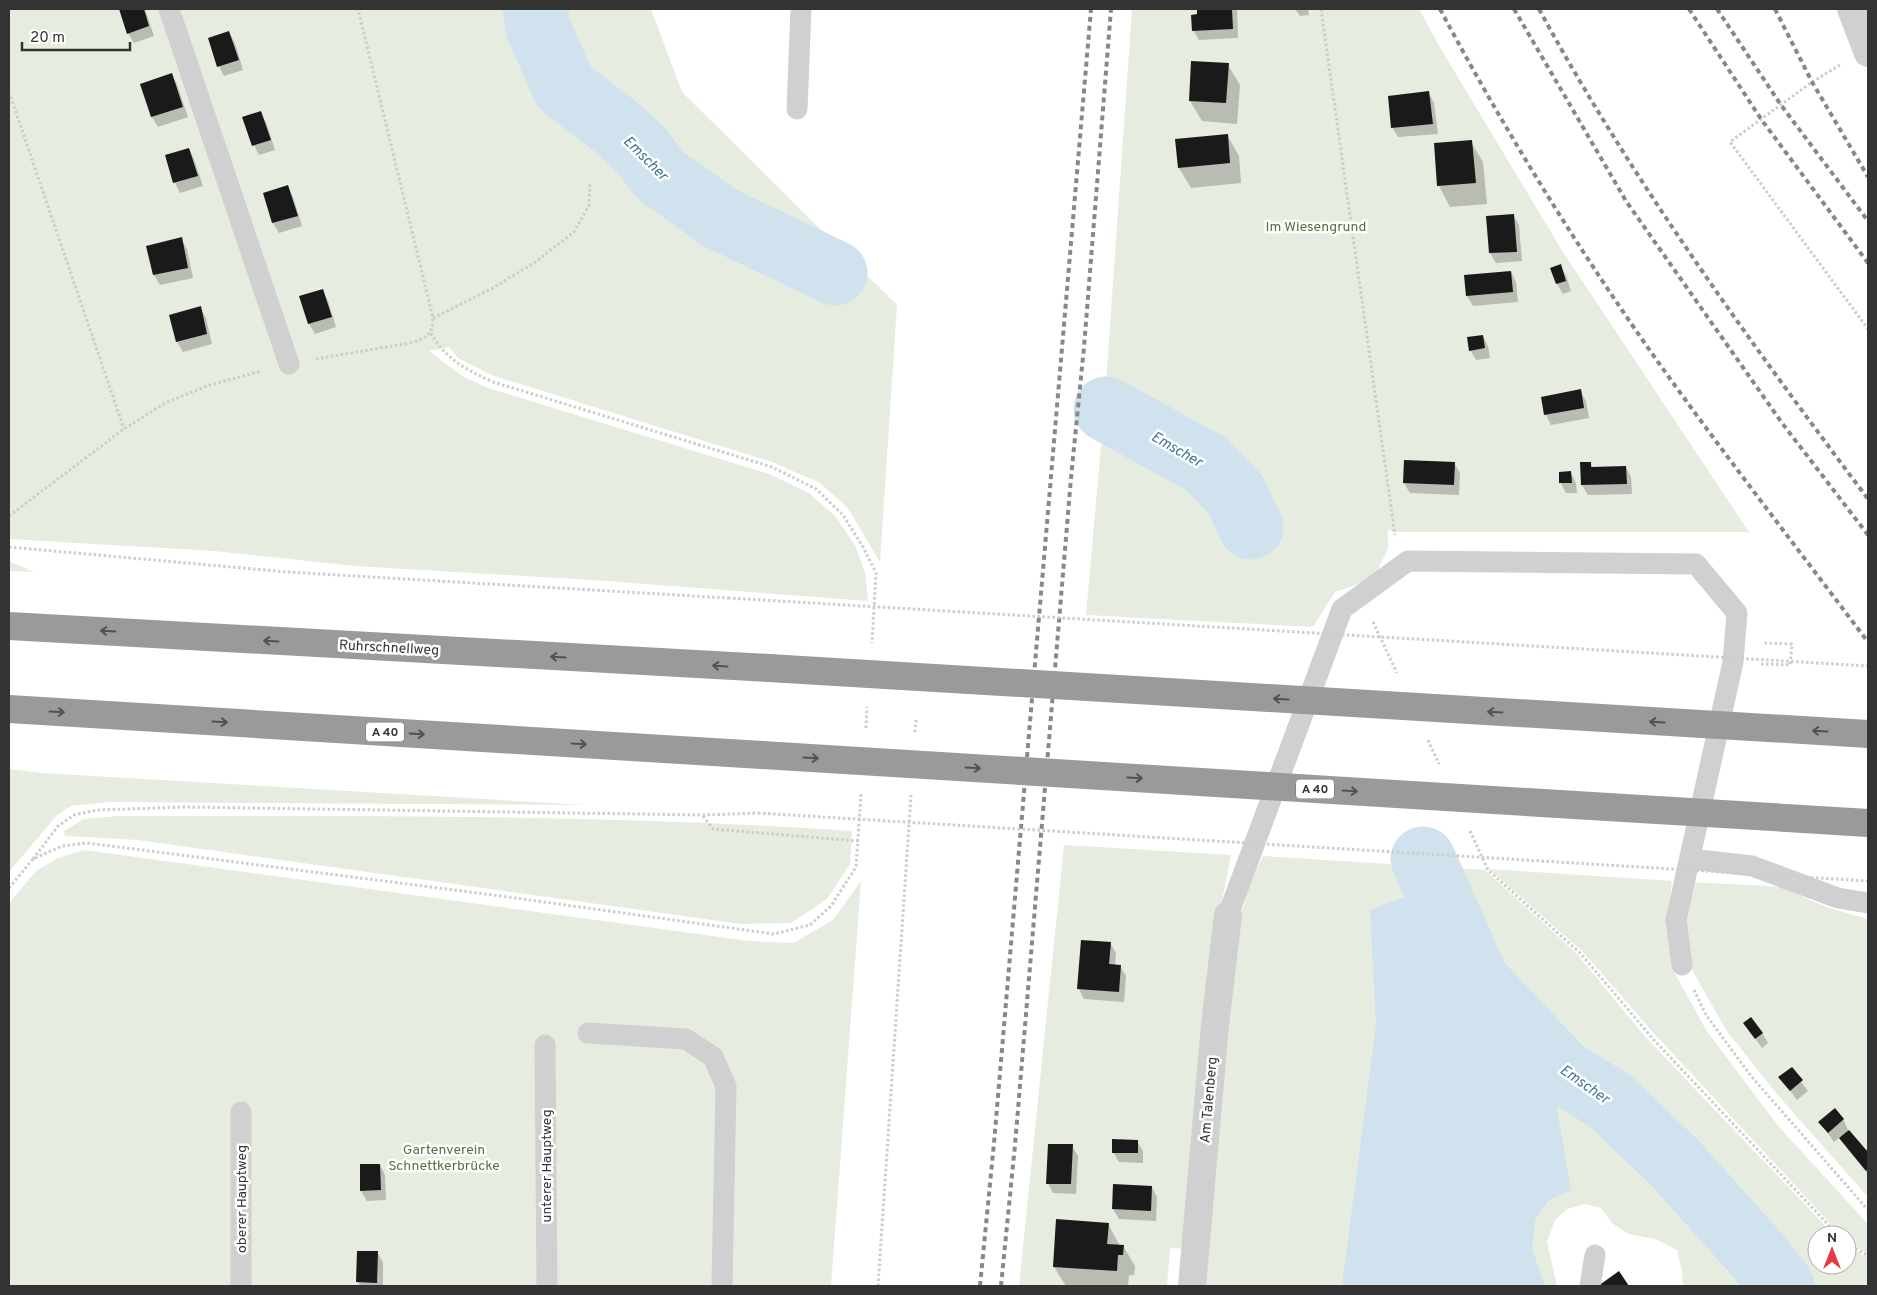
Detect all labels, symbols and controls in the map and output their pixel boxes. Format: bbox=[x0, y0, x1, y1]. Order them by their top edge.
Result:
scale bar bbox=[22, 20, 130, 52]
text: 20 m bbox=[30, 29, 65, 48]
water label: Emscher bbox=[618, 132, 672, 187]
park label: Im Wiesengrund bbox=[1266, 219, 1366, 236]
water label: Emscher bbox=[1147, 428, 1206, 473]
one-way arrow bbox=[101, 627, 117, 636]
one-way arrow bbox=[263, 636, 279, 645]
street label: Ruhrschnellweg bbox=[338, 637, 439, 660]
one-way arrow bbox=[550, 652, 566, 661]
one-way arrow bbox=[712, 661, 728, 670]
one-way arrow bbox=[1273, 694, 1289, 703]
one-way arrow bbox=[1487, 707, 1503, 716]
one-way arrow bbox=[49, 708, 65, 717]
one-way arrow bbox=[1650, 717, 1666, 726]
one-way arrow bbox=[211, 718, 227, 727]
road number: A 40 bbox=[366, 722, 404, 742]
one-way arrow bbox=[1812, 727, 1828, 736]
one-way arrow bbox=[408, 729, 424, 739]
one-way arrow bbox=[571, 739, 587, 748]
one-way arrow bbox=[802, 753, 818, 762]
one-way arrow bbox=[965, 763, 981, 772]
one-way arrow bbox=[1127, 773, 1143, 782]
road number: A 40 bbox=[1296, 780, 1334, 799]
one-way arrow bbox=[1341, 786, 1357, 795]
street label: Am Talenberg bbox=[1197, 1056, 1222, 1144]
water label: Emscher bbox=[1556, 1061, 1614, 1110]
street label: unterer Hauptweg bbox=[539, 1109, 556, 1223]
park label: Gartenverein Schnettkerbrücke bbox=[388, 1142, 500, 1175]
street label: oberer Hauptweg bbox=[234, 1145, 251, 1253]
north arrow bbox=[1807, 1225, 1857, 1275]
text: N bbox=[1827, 1230, 1837, 1247]

